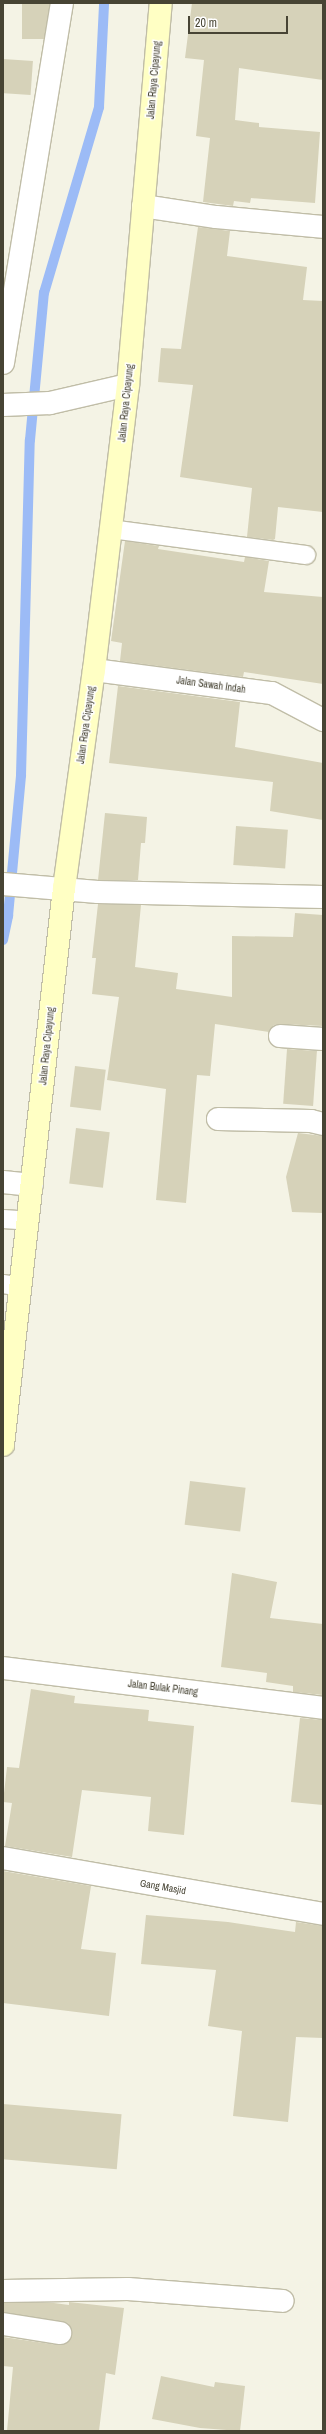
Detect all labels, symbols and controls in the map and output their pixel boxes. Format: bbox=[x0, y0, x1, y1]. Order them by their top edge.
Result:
scale bar bbox=[190, 8, 290, 34]
text: 20 m bbox=[195, 15, 217, 31]
street label: Jalan Raya Cipayung bbox=[145, 40, 163, 120]
street label: Jalan Raya Cipayung bbox=[116, 363, 136, 443]
street label: Jalan Sawah Indah bbox=[176, 674, 246, 696]
street label: Jalan Raya Cipayung bbox=[75, 685, 97, 765]
street label: Jalan Raya Cipayung bbox=[37, 1006, 57, 1086]
street label: Jalan Bulak Pinang bbox=[127, 1678, 199, 1698]
street label: Gang Masjid bbox=[139, 1877, 187, 1897]

